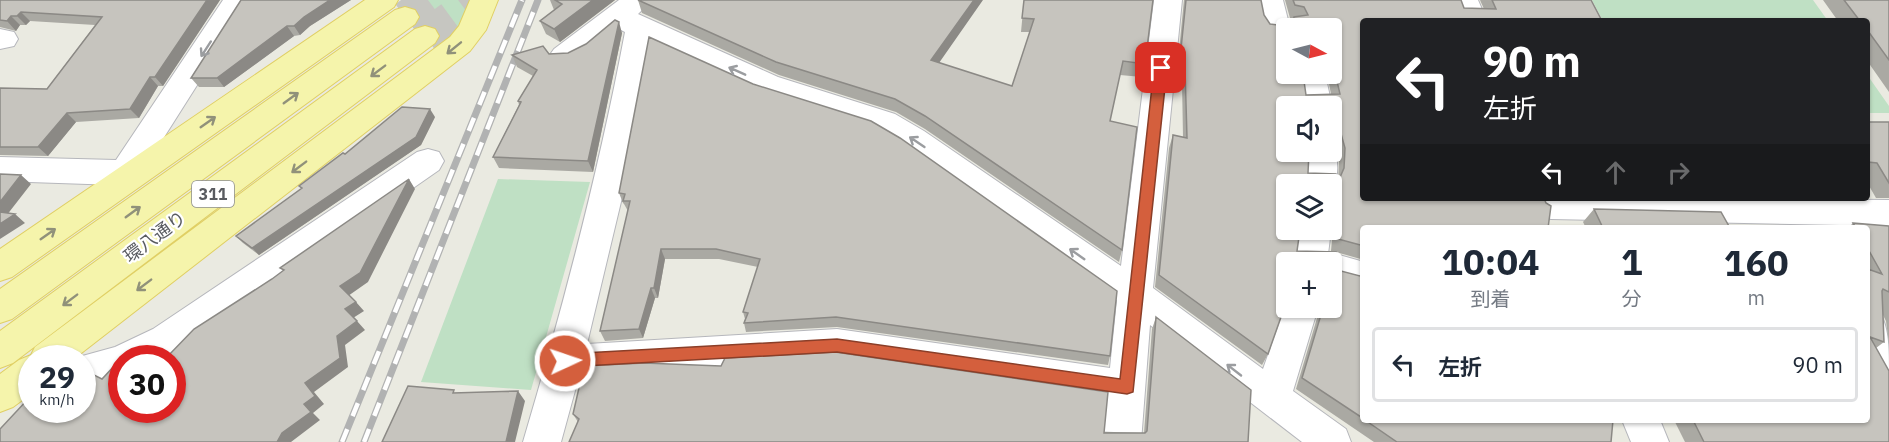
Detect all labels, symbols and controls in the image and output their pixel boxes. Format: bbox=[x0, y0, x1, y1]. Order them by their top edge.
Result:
north arrow bbox=[1276, 18, 1342, 84]
map controls bbox=[1276, 18, 1342, 318]
text: 90 m bbox=[1483, 34, 1581, 89]
one-way arrow bbox=[199, 40, 211, 57]
one-way arrow bbox=[446, 42, 462, 55]
pin bbox=[1135, 42, 1186, 93]
icon: left bbox=[1384, 42, 1462, 120]
icon: arrive bbox=[1144, 51, 1177, 84]
one-way arrow bbox=[371, 65, 387, 77]
one-way arrow bbox=[728, 65, 746, 76]
text: 左折 bbox=[1483, 90, 1537, 125]
one-way arrow bbox=[283, 92, 299, 105]
button: sound bbox=[1276, 96, 1342, 162]
one-way arrow bbox=[199, 116, 215, 128]
one-way arrow bbox=[910, 136, 926, 148]
icon: left bbox=[1536, 156, 1569, 189]
icon: ahead bbox=[1599, 156, 1632, 189]
icon: right bbox=[1662, 156, 1695, 189]
one-way arrow bbox=[292, 161, 308, 173]
button: layers bbox=[1276, 174, 1342, 240]
road number: 311 bbox=[192, 181, 234, 207]
street label: 環八通り bbox=[119, 206, 190, 267]
one-way arrow bbox=[124, 206, 140, 218]
one-way arrow bbox=[39, 228, 55, 240]
text: 10:04 bbox=[1441, 238, 1540, 285]
text: 1 bbox=[1621, 238, 1643, 285]
text: 160 bbox=[1724, 239, 1789, 286]
one-way arrow bbox=[1070, 248, 1086, 260]
button: + bbox=[1276, 252, 1342, 318]
one-way arrow bbox=[137, 279, 153, 292]
text: m bbox=[1748, 284, 1765, 311]
text: 到着 bbox=[1470, 285, 1510, 312]
text: 分 bbox=[1622, 285, 1642, 312]
one-way arrow bbox=[63, 293, 79, 306]
position arrow bbox=[533, 329, 597, 393]
speed limit sign: 30 bbox=[108, 345, 186, 423]
icon: left bbox=[1387, 348, 1420, 381]
text: 90 m bbox=[1792, 350, 1843, 379]
text: 左折 bbox=[1438, 352, 1482, 381]
text: 29 bbox=[39, 357, 75, 396]
one-way arrow bbox=[1226, 363, 1242, 376]
text: km/h bbox=[39, 390, 75, 409]

